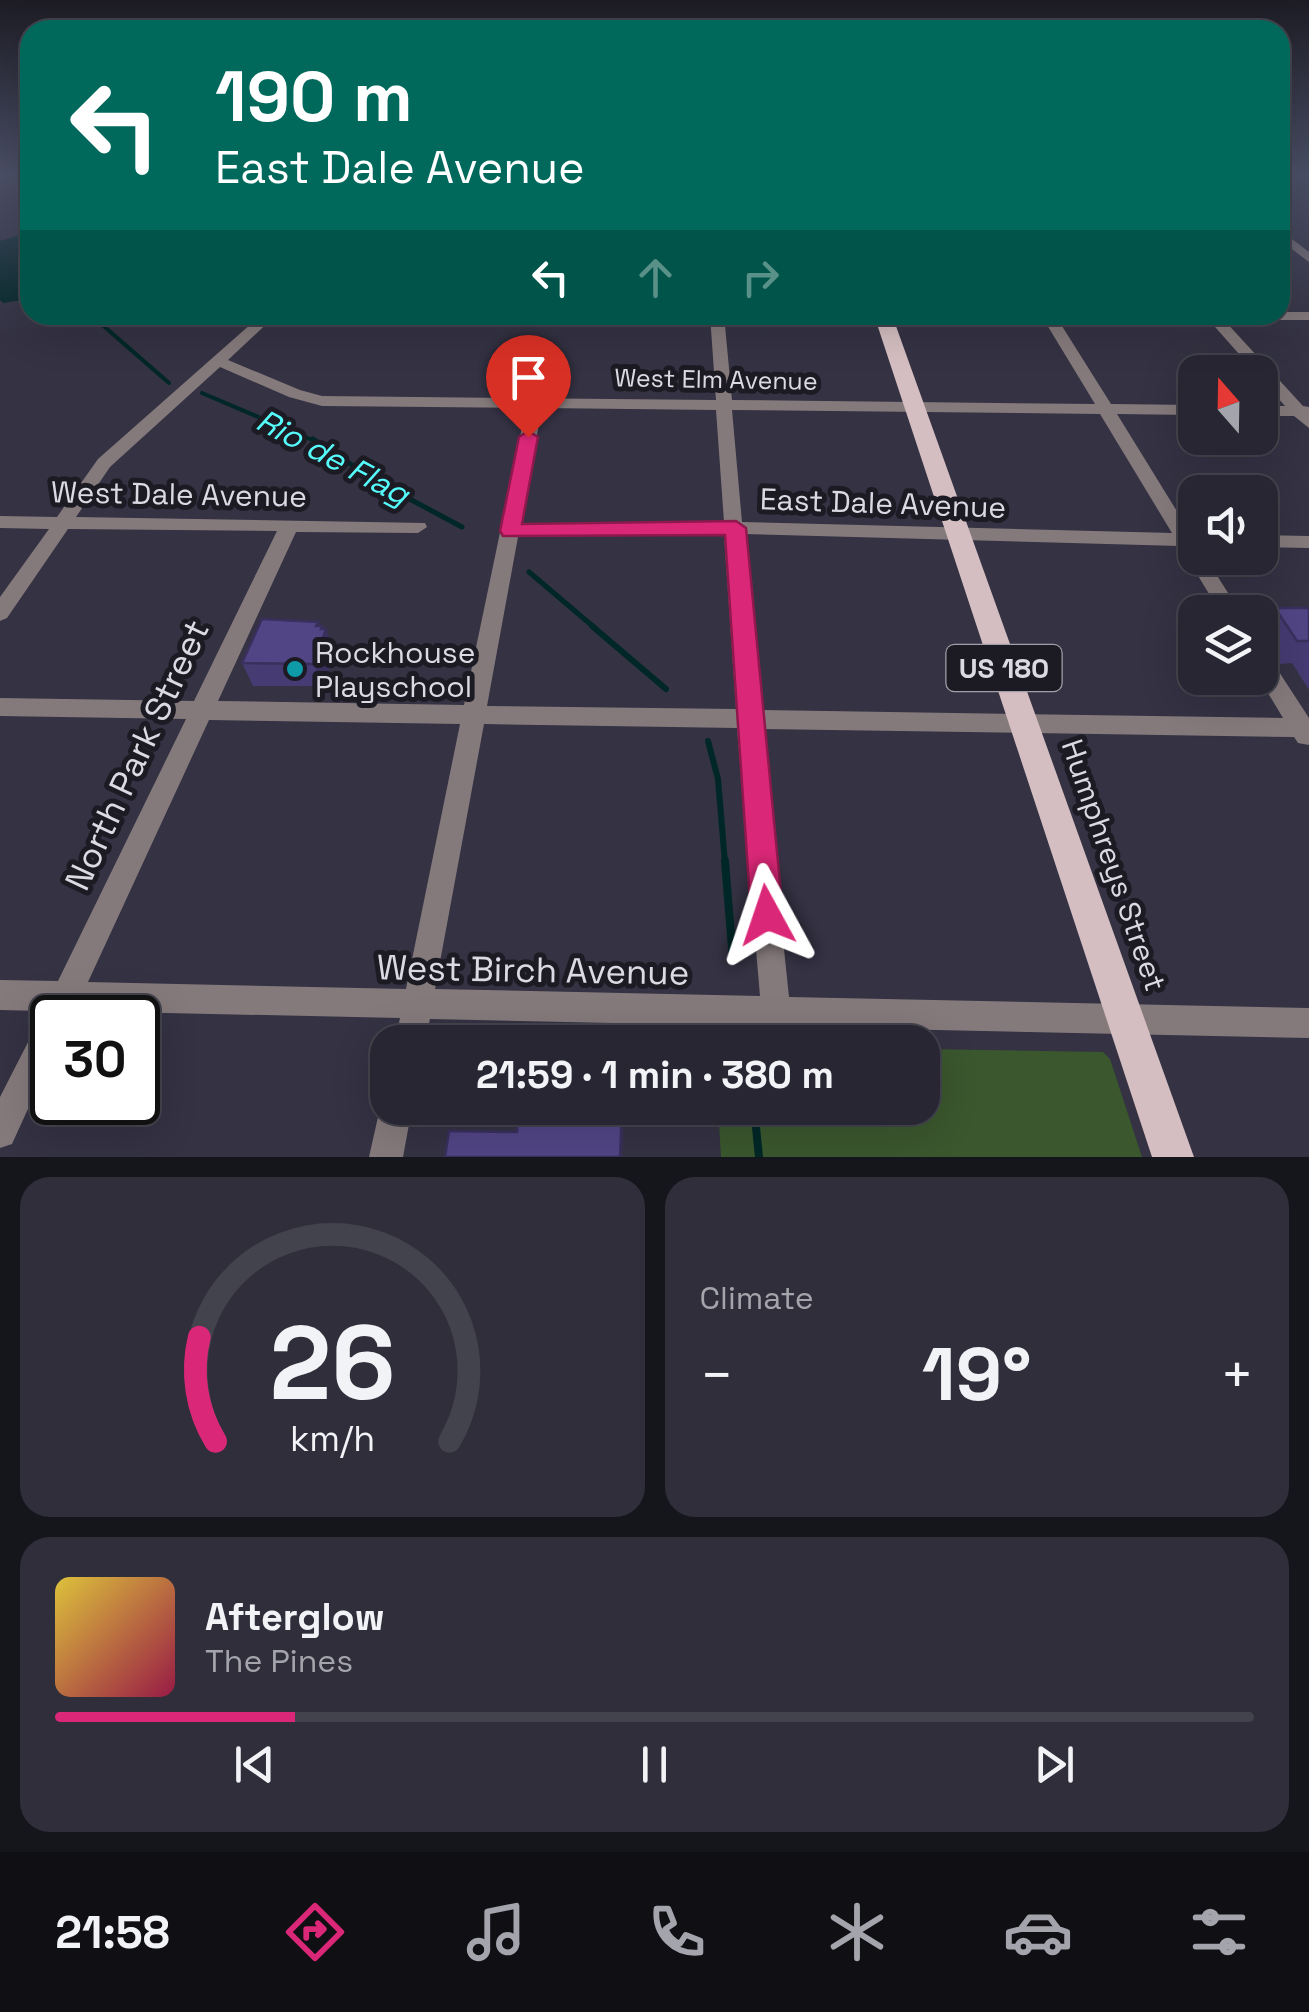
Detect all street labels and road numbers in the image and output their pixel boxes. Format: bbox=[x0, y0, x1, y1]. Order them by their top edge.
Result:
street label: West Elm Avenue bbox=[614, 361, 818, 397]
street label: West Dale Avenue bbox=[51, 472, 307, 516]
street label: East Dale Avenue bbox=[759, 479, 1007, 527]
street label: North Park Street bbox=[55, 613, 219, 897]
road number: US 180 bbox=[946, 645, 1062, 691]
street label: Humphreys Street bbox=[1053, 734, 1175, 996]
street label: West Birch Avenue bbox=[376, 945, 690, 995]

